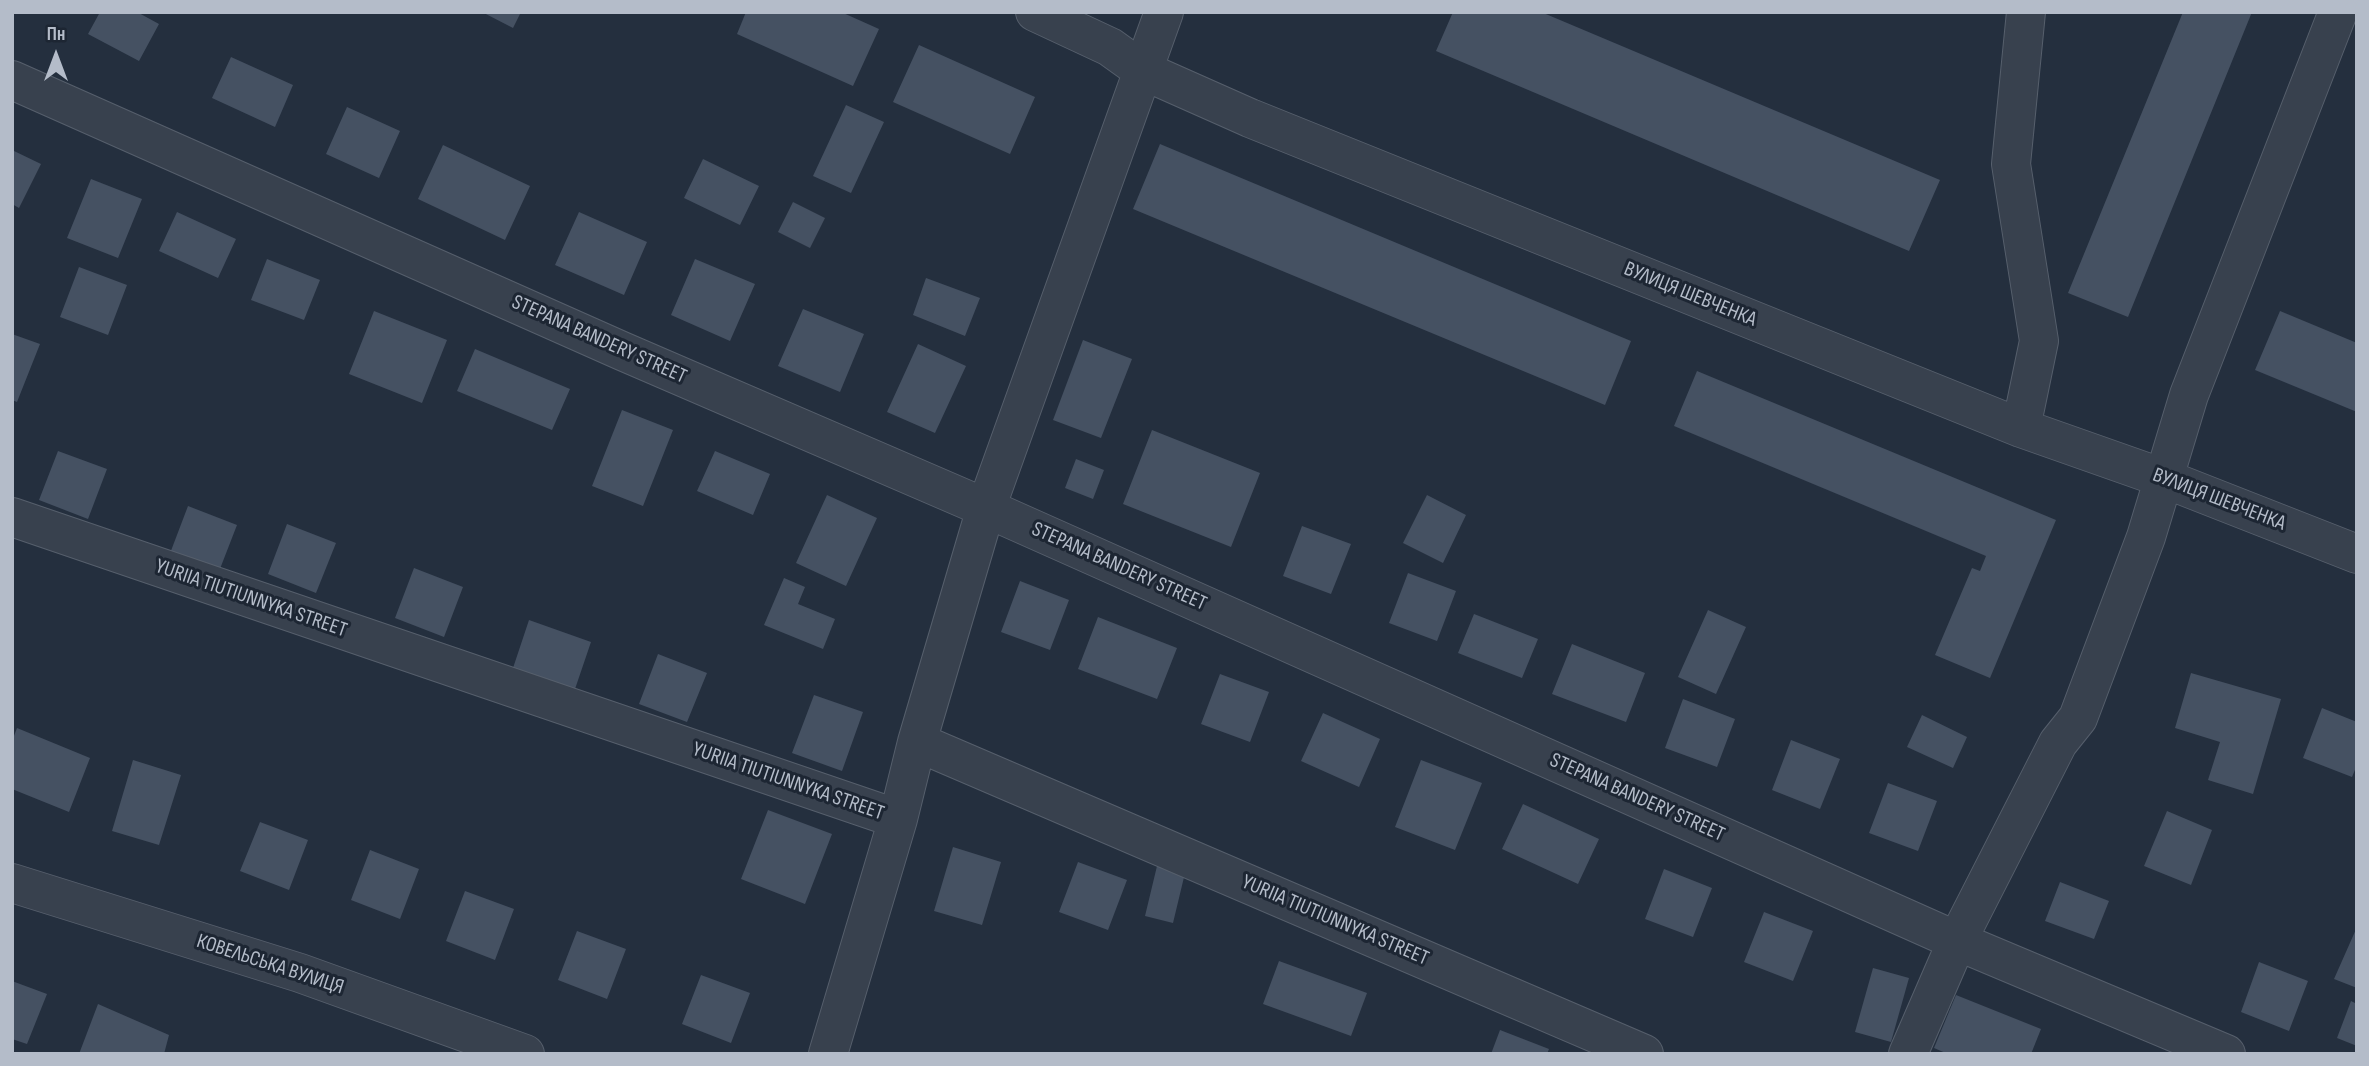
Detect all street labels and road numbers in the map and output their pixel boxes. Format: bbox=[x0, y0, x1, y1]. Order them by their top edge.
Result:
street label: ВУЛИЦЯ ШЕВЧЕНКА bbox=[1620, 257, 1760, 333]
street label: STEPANA BANDERY STREET bbox=[508, 290, 690, 390]
street label: ВУЛИЦЯ ШЕВЧЕНКА bbox=[2149, 463, 2289, 537]
street label: STEPANA BANDERY STREET bbox=[1028, 517, 1210, 617]
street label: YURIIA TIUTIUNNYKA STREET bbox=[152, 554, 350, 644]
street label: YURIIA TIUTIUNNYKA STREET bbox=[689, 737, 887, 827]
street label: STEPANA BANDERY STREET bbox=[1546, 748, 1728, 848]
street label: YURIIA TIUTIUNNYKA STREET bbox=[1238, 870, 1432, 972]
street label: КОВЕЛЬСЬКА ВУЛИЦЯ bbox=[193, 929, 347, 1001]

